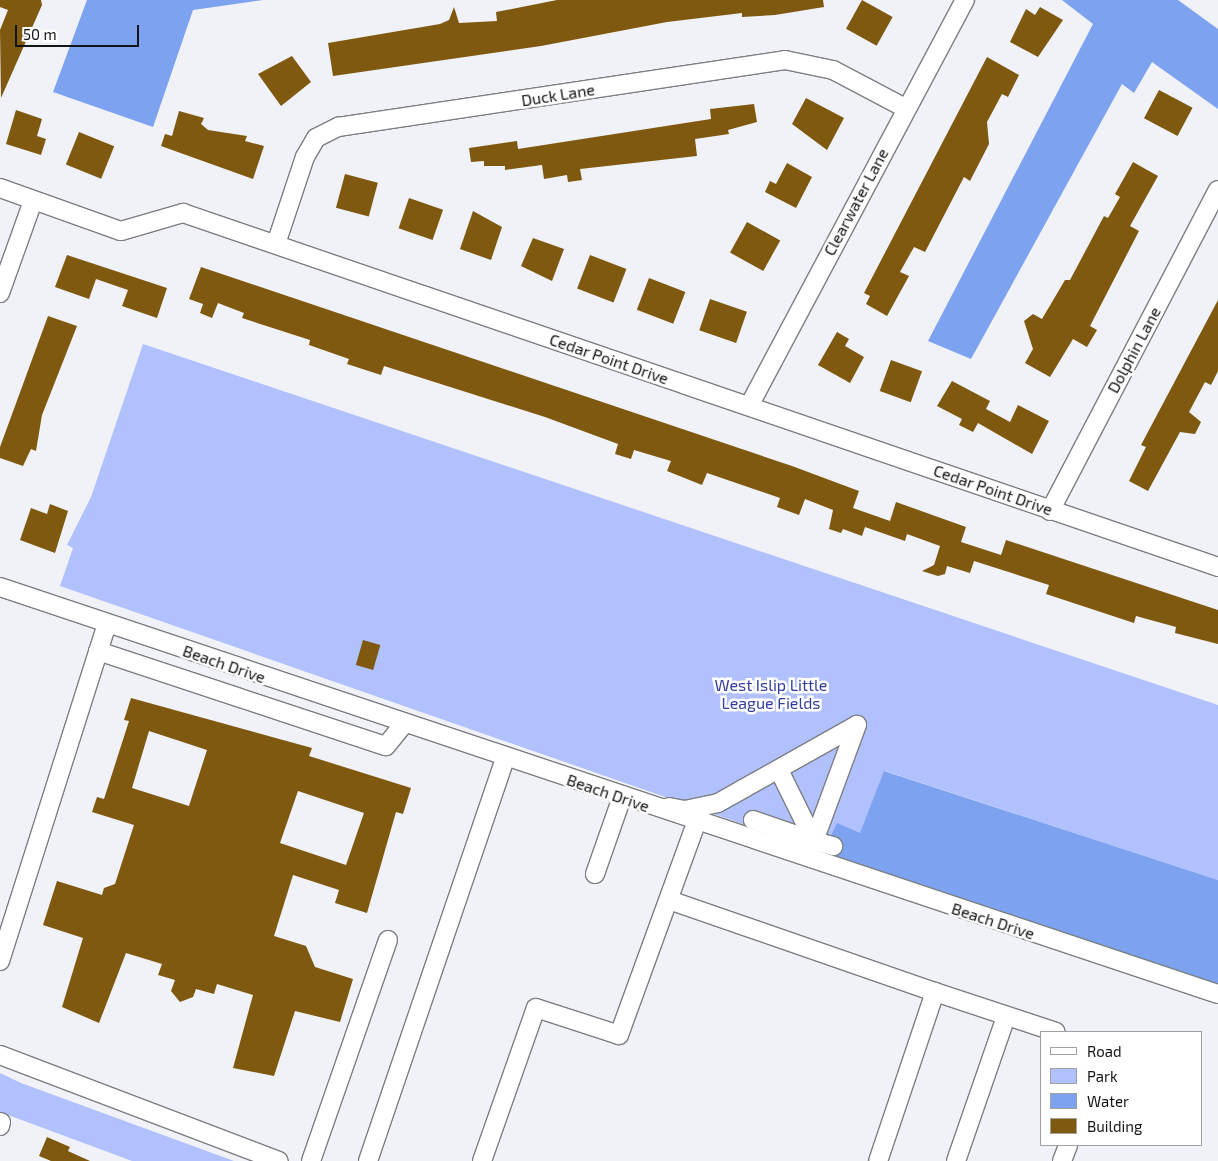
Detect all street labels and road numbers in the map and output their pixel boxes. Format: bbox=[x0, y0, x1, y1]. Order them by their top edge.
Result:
street label: Duck Lane bbox=[520, 80, 596, 110]
street label: Clearwater Lane bbox=[820, 145, 892, 259]
street label: Dolphin Lane bbox=[1103, 304, 1165, 396]
street label: Cedar Point Drive bbox=[547, 330, 671, 388]
street label: Cedar Point Drive bbox=[931, 461, 1055, 519]
street label: Beach Drive bbox=[180, 641, 268, 687]
street label: Beach Drive bbox=[564, 770, 652, 816]
street label: Beach Drive bbox=[949, 899, 1037, 943]

